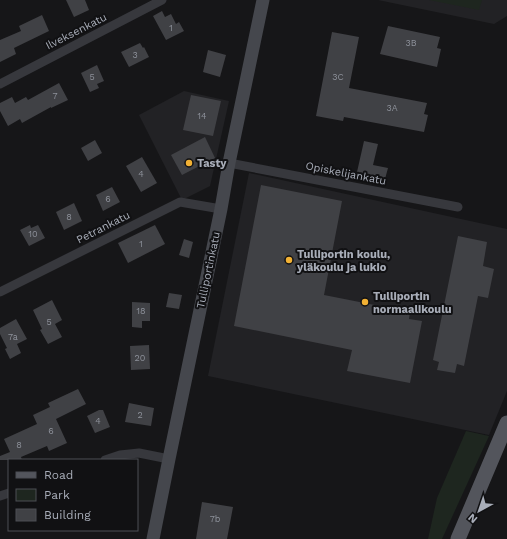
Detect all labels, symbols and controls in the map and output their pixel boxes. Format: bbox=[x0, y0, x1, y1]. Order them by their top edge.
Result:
street label: Ilveksenkatu bbox=[43, 10, 109, 52]
house number: 1 bbox=[169, 23, 173, 33]
house number: 3B bbox=[405, 38, 417, 48]
house number: 3 bbox=[132, 50, 138, 60]
house number: 5 bbox=[89, 72, 95, 82]
house number: 3C bbox=[332, 72, 344, 82]
house number: 7 bbox=[52, 91, 58, 101]
house number: 3A bbox=[386, 103, 398, 113]
house number: 14 bbox=[197, 111, 207, 121]
place label: Tasty bbox=[197, 157, 227, 170]
marker: Tasty bbox=[184, 158, 194, 168]
street label: Opiskelijankatu bbox=[304, 159, 387, 188]
house number: 4 bbox=[138, 169, 144, 179]
house number: 6 bbox=[105, 194, 111, 204]
street label: Petrankatu bbox=[74, 208, 132, 246]
house number: 8 bbox=[66, 212, 72, 222]
house number: 10 bbox=[28, 229, 38, 239]
street label: Tulliportinkatu bbox=[194, 231, 223, 310]
house number: 1 bbox=[139, 239, 143, 249]
place label: Tulliportin koulu, yläkoulu ja lukio bbox=[296, 248, 390, 274]
marker: Tulliportin koulu, yläkoulu ja lukio bbox=[284, 255, 294, 265]
place label: Tulliportin normaalikoulu bbox=[373, 290, 452, 316]
marker: Tulliportin normaalikoulu bbox=[360, 297, 370, 307]
house number: 18 bbox=[136, 306, 146, 316]
house number: 5 bbox=[46, 317, 52, 327]
house number: 7a bbox=[8, 332, 18, 342]
house number: 20 bbox=[135, 353, 146, 363]
house number: 2 bbox=[137, 410, 143, 420]
house number: 4 bbox=[95, 416, 101, 426]
house number: 6 bbox=[48, 426, 54, 436]
house number: 8 bbox=[16, 440, 22, 450]
legend bbox=[8, 459, 138, 531]
text: Road bbox=[44, 468, 73, 482]
text: Park bbox=[44, 488, 70, 502]
north arrow bbox=[459, 491, 499, 531]
text: Building bbox=[44, 508, 91, 522]
text: N bbox=[466, 511, 480, 526]
house number: 7b bbox=[210, 514, 221, 524]

